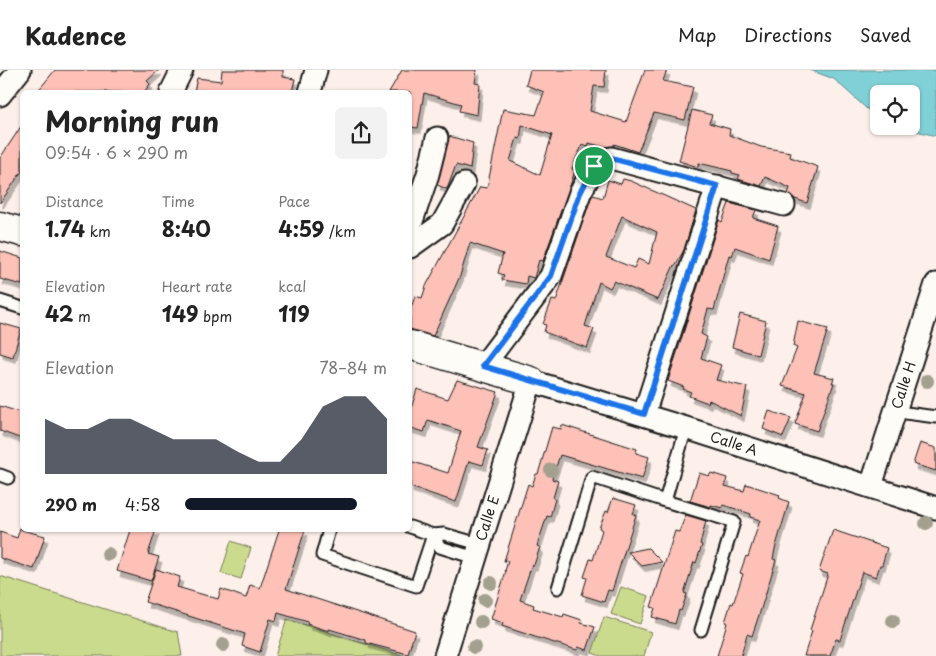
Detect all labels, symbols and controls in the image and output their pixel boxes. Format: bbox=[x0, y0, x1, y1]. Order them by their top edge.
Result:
text: Kadence bbox=[25, 17, 126, 53]
text: Map bbox=[678, 21, 716, 48]
text: Directions bbox=[744, 21, 832, 48]
text: Saved bbox=[860, 21, 911, 48]
map controls bbox=[870, 85, 920, 135]
button: locate bbox=[870, 85, 920, 135]
text: Morning run bbox=[45, 99, 219, 142]
button: share bbox=[335, 107, 387, 159]
text: 09:54 · 6 × 290 m bbox=[45, 140, 188, 164]
pin bbox=[573, 145, 615, 187]
icon: arrive bbox=[580, 152, 608, 180]
text: Distance bbox=[45, 191, 104, 212]
text: Time bbox=[162, 191, 195, 212]
text: Pace bbox=[278, 191, 310, 212]
text: 1.74 bbox=[45, 212, 85, 244]
text: 8:40 bbox=[162, 212, 211, 244]
text: 4:59 bbox=[278, 212, 325, 244]
text: km bbox=[85, 221, 111, 242]
text: /km bbox=[325, 221, 356, 242]
text: Elevation bbox=[45, 276, 105, 297]
text: Heart rate bbox=[162, 276, 232, 297]
text: kcal bbox=[278, 276, 306, 297]
text: 42 bbox=[45, 297, 74, 329]
text: 149 bbox=[162, 297, 199, 329]
text: 119 bbox=[278, 297, 310, 329]
text: m bbox=[74, 306, 91, 327]
text: bpm bbox=[199, 306, 232, 327]
text: Elevation bbox=[45, 355, 114, 379]
text: 78–84 m bbox=[320, 355, 387, 379]
street label: Calle H bbox=[885, 358, 921, 412]
street label: Calle A bbox=[708, 425, 761, 461]
text: 290 m bbox=[45, 492, 97, 516]
text: 4:58 bbox=[125, 492, 160, 516]
street label: Calle E bbox=[470, 492, 504, 544]

